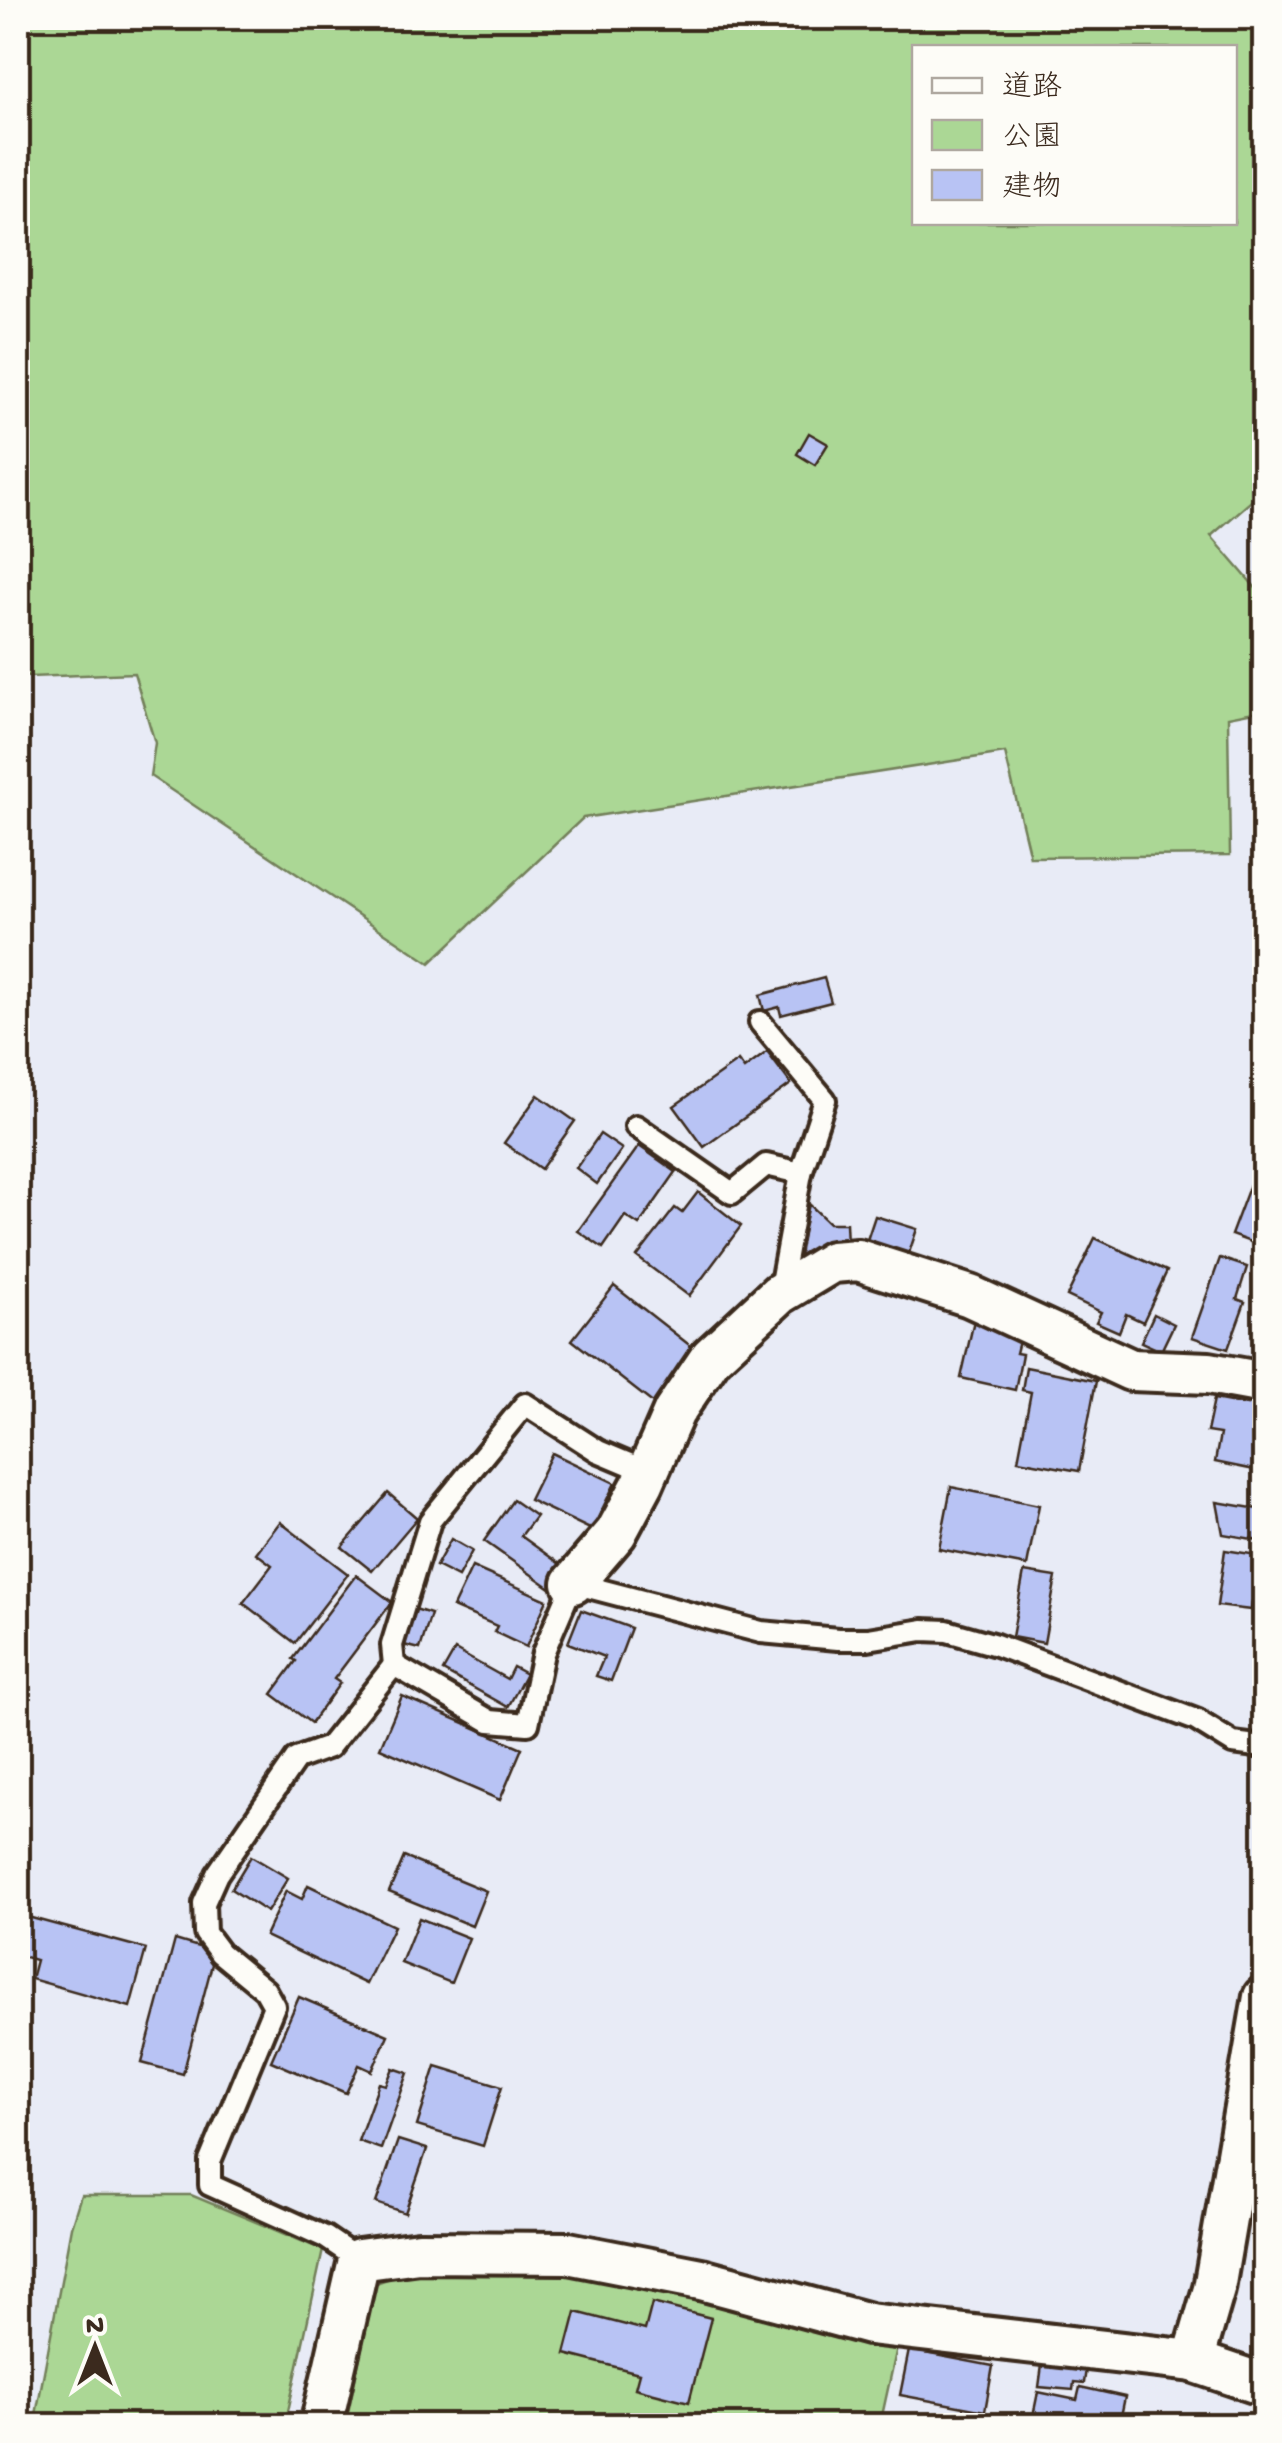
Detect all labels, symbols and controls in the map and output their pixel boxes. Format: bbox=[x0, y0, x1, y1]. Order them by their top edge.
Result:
legend bbox=[912, 45, 1237, 225]
text: 道路 bbox=[1002, 71, 1062, 107]
text: 公園 bbox=[1002, 122, 1062, 157]
text: 建物 bbox=[1002, 171, 1062, 207]
north arrow bbox=[45, 2298, 145, 2398]
text: N bbox=[86, 2311, 104, 2344]

